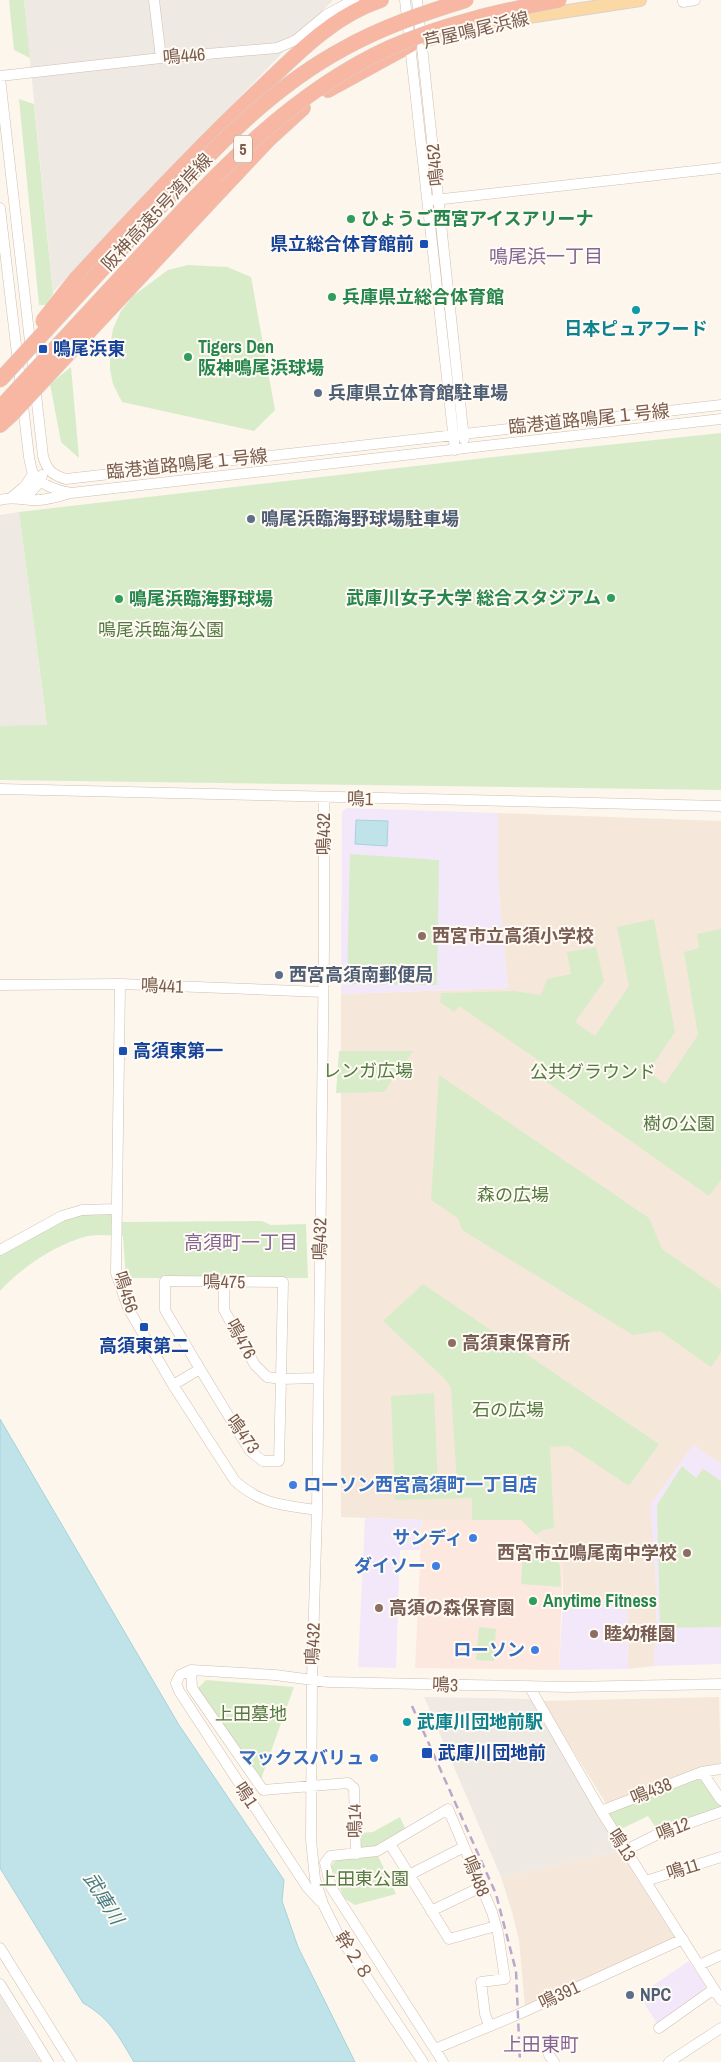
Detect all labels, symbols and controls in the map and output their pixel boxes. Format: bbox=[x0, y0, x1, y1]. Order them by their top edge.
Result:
street label: 芦屋鳴尾浜線 bbox=[420, 5, 531, 54]
street label: 鳴446 bbox=[162, 41, 206, 70]
road number: 5 bbox=[234, 136, 252, 162]
street label: 鳴452 bbox=[420, 143, 449, 188]
street label: 阪神高速5号湾岸線 bbox=[96, 147, 218, 276]
place label: ひょうご西宮アイスアリーナ bbox=[361, 206, 594, 231]
marker: ひょうご西宮アイスアリーナ bbox=[345, 213, 357, 225]
place label: 県立総合体育館前 bbox=[270, 231, 414, 256]
marker: 県立総合体育館前 bbox=[418, 238, 430, 250]
district label: 鳴尾浜一丁目 bbox=[489, 243, 603, 269]
place label: 兵庫県立総合体育館 bbox=[342, 284, 504, 309]
marker: 兵庫県立総合体育館 bbox=[326, 291, 338, 303]
marker: 日本ピュアフード bbox=[630, 304, 642, 316]
place label: 日本ピュアフード bbox=[564, 316, 708, 341]
place label: Tigers Den 阪神鳴尾浜球場 bbox=[198, 334, 324, 380]
place label: 鳴尾浜東 bbox=[53, 336, 125, 361]
marker: 鳴尾浜東 bbox=[37, 343, 49, 355]
marker: Tigers Den 阪神鳴尾浜球場 bbox=[182, 351, 194, 363]
place label: 兵庫県立体育館駐車場 bbox=[328, 380, 508, 405]
marker: 兵庫県立体育館駐車場 bbox=[312, 387, 324, 399]
street label: 臨港道路鳴尾１号線 bbox=[507, 398, 671, 439]
street label: 臨港道路鳴尾１号線 bbox=[105, 443, 269, 484]
place label: 鳴尾浜臨海野球場駐車場 bbox=[261, 506, 459, 531]
marker: 鳴尾浜臨海野球場駐車場 bbox=[245, 513, 257, 525]
place label: 武庫川女子大学 総合スタジアム bbox=[346, 585, 601, 610]
place label: 鳴尾浜臨海野球場 bbox=[129, 586, 273, 611]
marker: 武庫川女子大学 総合スタジアム bbox=[605, 592, 617, 604]
marker: 鳴尾浜臨海野球場 bbox=[113, 593, 125, 605]
park label: 鳴尾浜臨海公園 bbox=[98, 617, 224, 642]
street label: 鳴1 bbox=[347, 786, 374, 811]
street label: 鳴432 bbox=[311, 813, 336, 855]
place label: 西宮市立高須小学校 bbox=[432, 923, 594, 948]
marker: 西宮市立高須小学校 bbox=[416, 930, 428, 942]
place label: 西宮高須南郵便局 bbox=[289, 962, 433, 987]
marker: 西宮高須南郵便局 bbox=[273, 969, 285, 981]
street label: 鳴441 bbox=[140, 972, 185, 999]
place label: 高須東第一 bbox=[133, 1038, 223, 1063]
marker: 高須東第一 bbox=[117, 1045, 129, 1057]
park label: レンガ広場 bbox=[323, 1058, 413, 1083]
park label: 公共グラウンド bbox=[530, 1059, 656, 1084]
park label: 樹の公園 bbox=[643, 1111, 715, 1136]
park label: 森の広場 bbox=[477, 1182, 549, 1207]
street label: 鳴432 bbox=[307, 1217, 332, 1261]
district label: 高須町一丁目 bbox=[184, 1229, 298, 1255]
street label: 鳴456 bbox=[108, 1268, 145, 1316]
street label: 鳴475 bbox=[202, 1269, 246, 1294]
street label: 鳴476 bbox=[220, 1314, 263, 1363]
marker: 高須東第二 bbox=[138, 1321, 150, 1333]
place label: 高須東保育所 bbox=[462, 1330, 570, 1355]
place label: 高須東第二 bbox=[99, 1333, 189, 1358]
marker: 高須東保育所 bbox=[446, 1337, 458, 1349]
park label: 石の広場 bbox=[472, 1397, 544, 1422]
street label: 鳴473 bbox=[221, 1409, 266, 1458]
place label: ローソン西宮高須町一丁目店 bbox=[303, 1472, 537, 1497]
marker: ローソン西宮高須町一丁目店 bbox=[287, 1479, 299, 1491]
place label: サンディ bbox=[392, 1525, 463, 1550]
marker: サンディ bbox=[467, 1532, 479, 1544]
place label: 西宮市立鳴尾南中学校 bbox=[497, 1540, 677, 1565]
marker: 西宮市立鳴尾南中学校 bbox=[681, 1547, 693, 1559]
place label: ダイソー bbox=[354, 1553, 426, 1578]
marker: ダイソー bbox=[430, 1560, 442, 1572]
place label: Anytime Fitness bbox=[543, 1588, 657, 1613]
place label: 高須の森保育園 bbox=[389, 1595, 515, 1620]
marker: Anytime Fitness bbox=[527, 1595, 539, 1607]
marker: 高須の森保育園 bbox=[373, 1602, 385, 1614]
place label: 睦幼稚園 bbox=[604, 1621, 676, 1646]
street label: 鳴432 bbox=[299, 1622, 326, 1666]
marker: 睦幼稚園 bbox=[588, 1628, 600, 1640]
place label: ローソン bbox=[453, 1637, 525, 1662]
marker: ローソン bbox=[529, 1644, 541, 1656]
street label: 鳴3 bbox=[431, 1672, 459, 1697]
park label: 上田墓地 bbox=[215, 1701, 287, 1726]
place label: 武庫川団地前駅 bbox=[417, 1709, 543, 1734]
marker: 武庫川団地前駅 bbox=[401, 1716, 413, 1728]
place label: 武庫川団地前 bbox=[438, 1740, 546, 1765]
place label: マックスバリュ bbox=[239, 1745, 364, 1770]
marker: 武庫川団地前 bbox=[420, 1746, 434, 1760]
marker: マックスバリュ bbox=[368, 1752, 380, 1764]
street label: 鳴438 bbox=[626, 1771, 675, 1810]
street label: 鳴1 bbox=[229, 1777, 264, 1813]
street label: 鳴14 bbox=[342, 1804, 367, 1838]
street label: 鳴12 bbox=[652, 1811, 693, 1846]
street label: 鳴13 bbox=[603, 1823, 642, 1866]
street label: 鳴488 bbox=[457, 1851, 496, 1900]
street label: 鳴11 bbox=[663, 1851, 703, 1885]
park label: 上田東公園 bbox=[319, 1866, 409, 1891]
water label: 武庫川 bbox=[78, 1867, 131, 1931]
street label: 幹２８ bbox=[329, 1926, 380, 1985]
street label: 鳴391 bbox=[534, 1974, 584, 2015]
place label: NPC bbox=[640, 1982, 672, 2007]
marker: NPC bbox=[624, 1989, 636, 2001]
district label: 上田東町 bbox=[503, 2031, 579, 2057]

